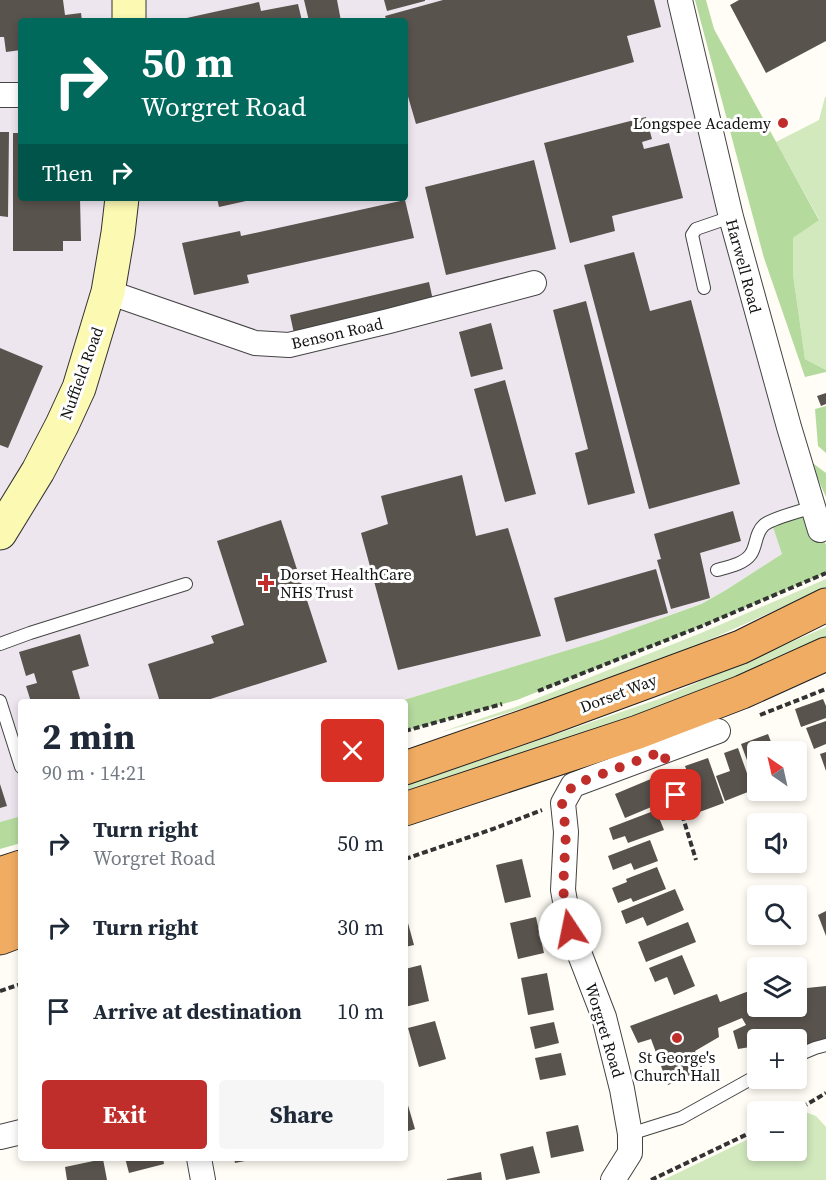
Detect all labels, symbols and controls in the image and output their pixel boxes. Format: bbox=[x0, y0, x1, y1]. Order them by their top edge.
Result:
text: 50 m bbox=[141, 33, 234, 91]
icon: right bbox=[42, 42, 120, 120]
text: Worgret Road bbox=[141, 88, 306, 125]
place label: Longspee Academy bbox=[633, 112, 772, 134]
marker: Longspee Academy bbox=[776, 116, 790, 130]
icon: right bbox=[105, 156, 138, 189]
text: Then bbox=[42, 158, 93, 188]
street label: Harwell Road bbox=[721, 216, 767, 316]
street label: Benson Road bbox=[289, 312, 385, 354]
street label: Nuffield Road bbox=[54, 324, 108, 422]
place label: Dorset HealthCare NHS Trust bbox=[280, 563, 412, 603]
marker: Dorset HealthCare NHS Trust bbox=[257, 574, 275, 592]
street label: Dorset Way bbox=[576, 668, 660, 718]
text: 2 min bbox=[42, 712, 135, 761]
button: close bbox=[321, 719, 384, 782]
north arrow bbox=[747, 741, 807, 801]
map controls bbox=[747, 741, 807, 1161]
text: 90 m · 14:21 bbox=[42, 759, 146, 787]
pin bbox=[650, 769, 701, 820]
icon: arrive bbox=[659, 778, 692, 811]
button: sound bbox=[747, 813, 807, 873]
text: Turn right bbox=[93, 814, 198, 844]
icon: right bbox=[42, 827, 75, 860]
text: 50 m bbox=[337, 828, 384, 858]
text: Worgret Road bbox=[93, 844, 215, 872]
button: search bbox=[747, 885, 807, 945]
position arrow bbox=[538, 897, 602, 961]
icon: right bbox=[42, 911, 75, 944]
text: Turn right bbox=[93, 912, 198, 942]
text: 30 m bbox=[337, 912, 384, 942]
button: layers bbox=[747, 957, 807, 1017]
street label: Worgret Road bbox=[580, 980, 630, 1080]
icon: arrive bbox=[42, 995, 75, 1028]
text: Arrive at destination bbox=[93, 996, 302, 1026]
text: 10 m bbox=[337, 996, 384, 1026]
button: + bbox=[747, 1029, 807, 1089]
marker: St George's Church Hall bbox=[670, 1031, 684, 1045]
place label: St George's Church Hall bbox=[634, 1046, 720, 1086]
button: Exit bbox=[42, 1080, 207, 1149]
button: Share bbox=[219, 1080, 384, 1149]
button: − bbox=[747, 1101, 807, 1161]

